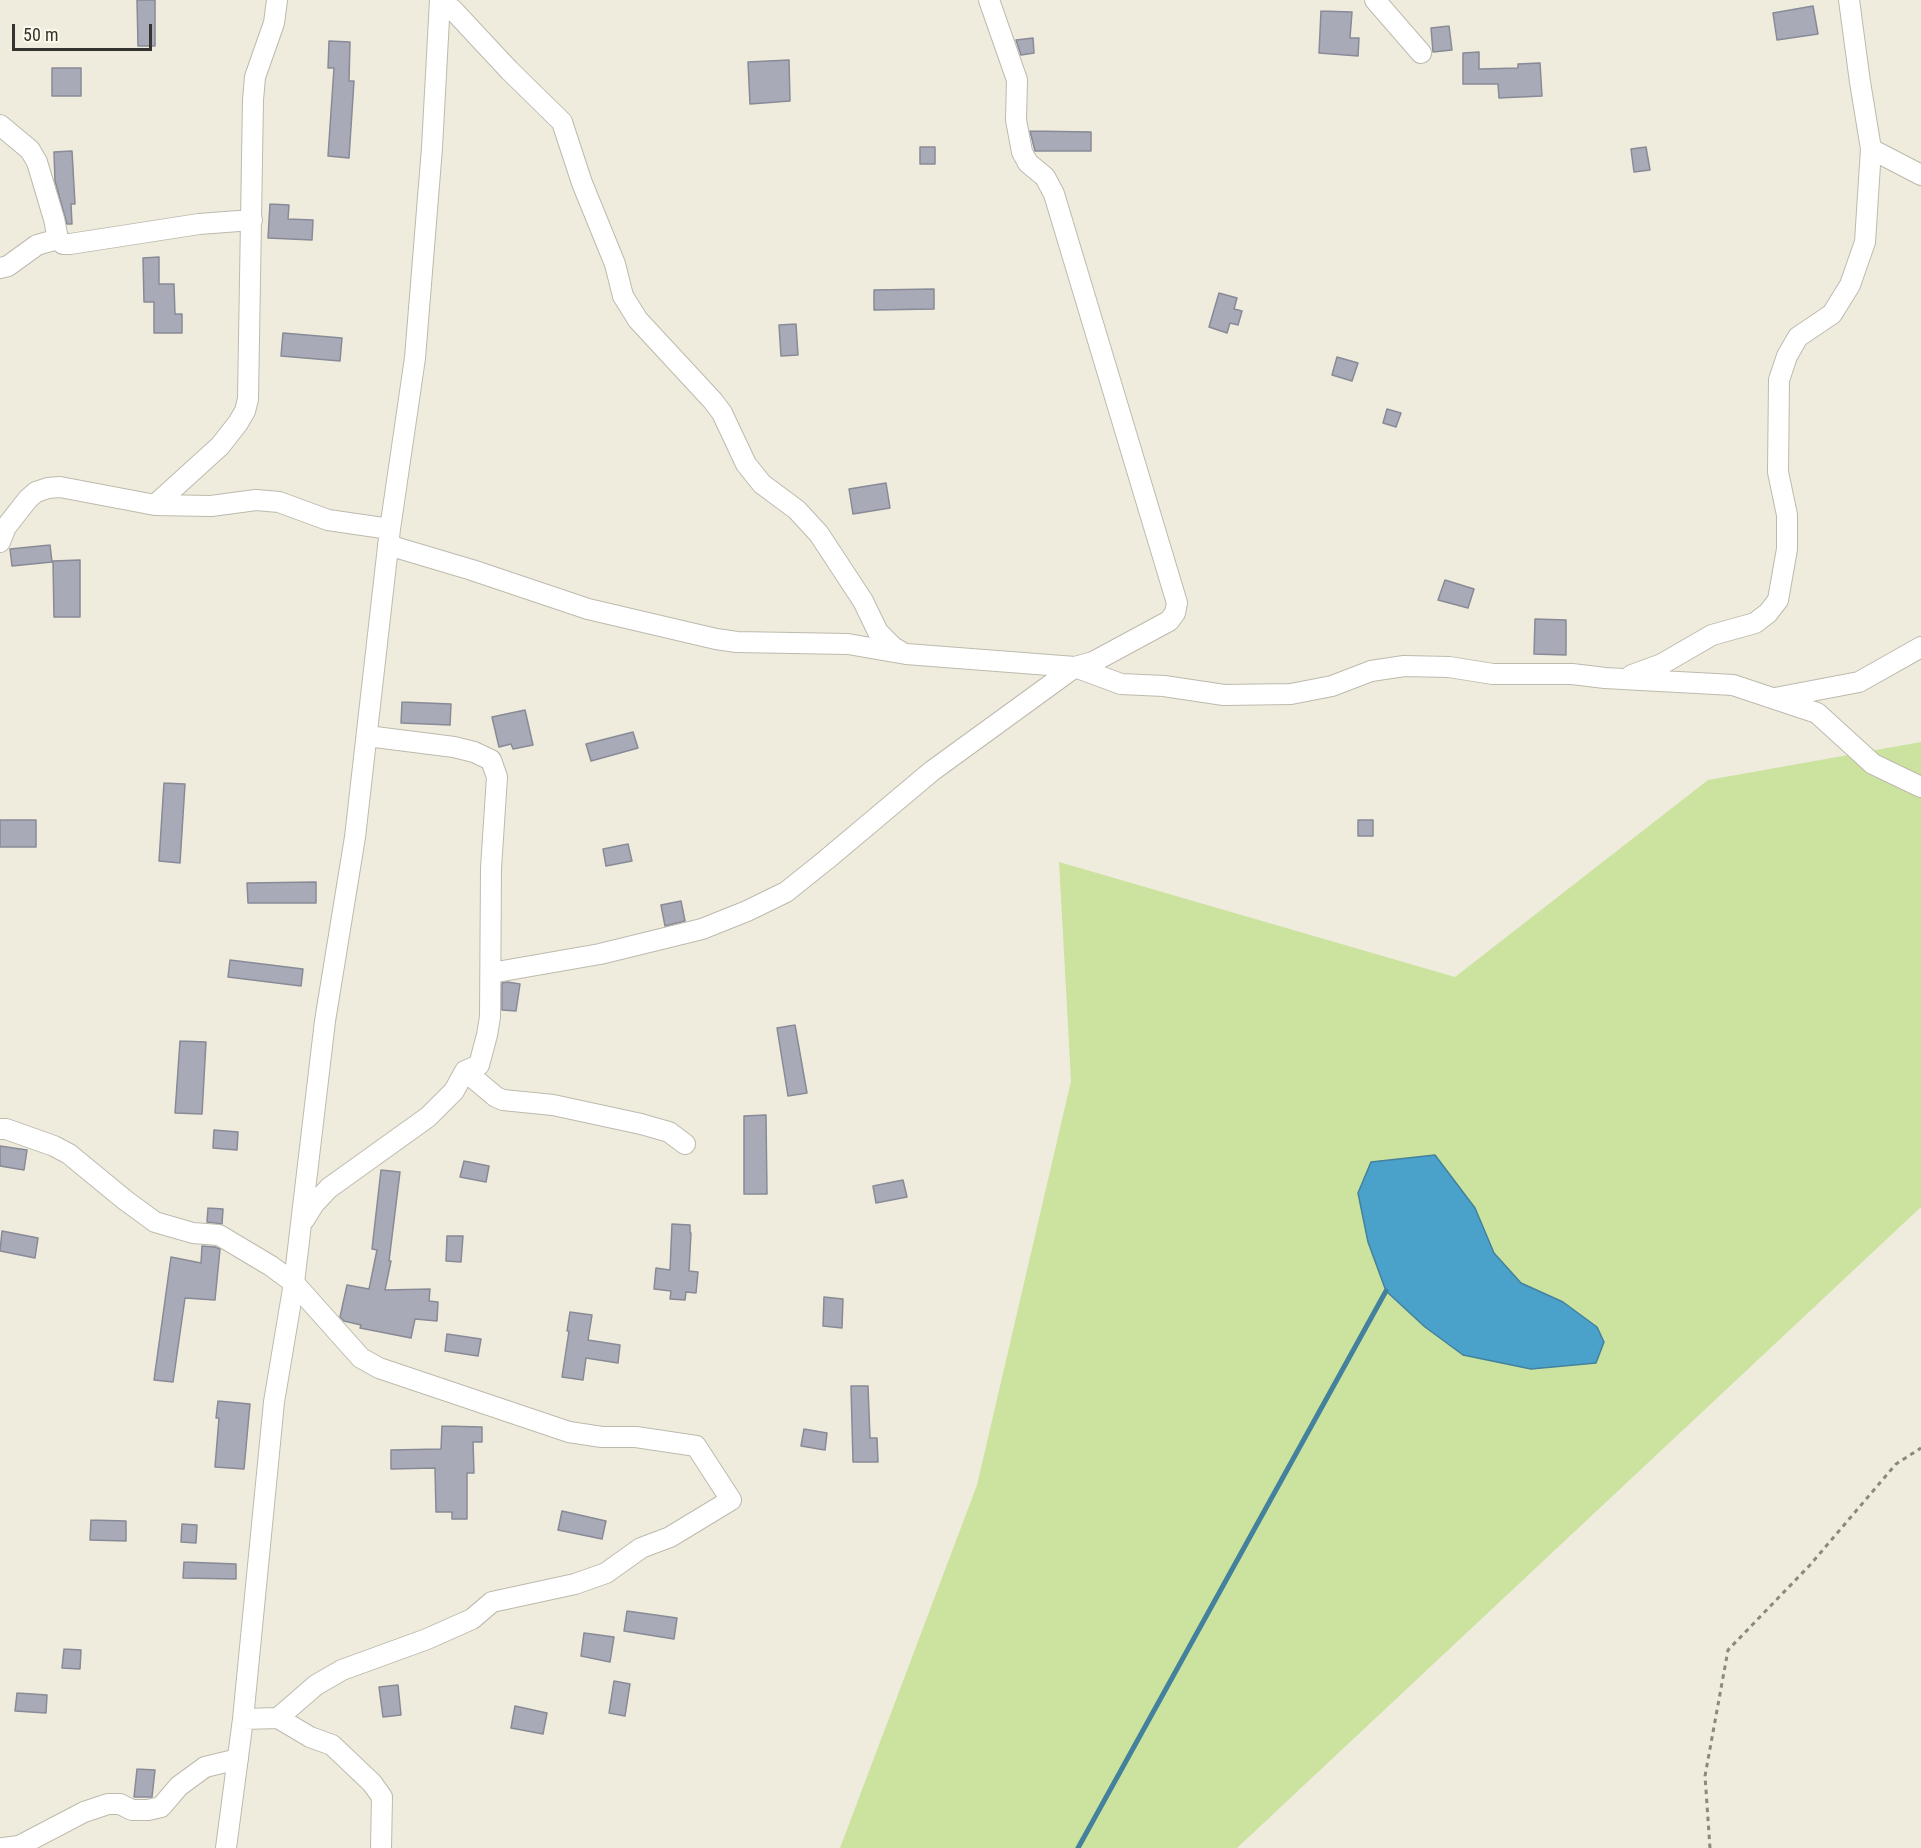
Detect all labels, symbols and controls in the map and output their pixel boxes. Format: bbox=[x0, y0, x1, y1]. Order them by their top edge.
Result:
scale bar bbox=[15, 12, 154, 50]
text: 50 m bbox=[23, 24, 58, 45]

